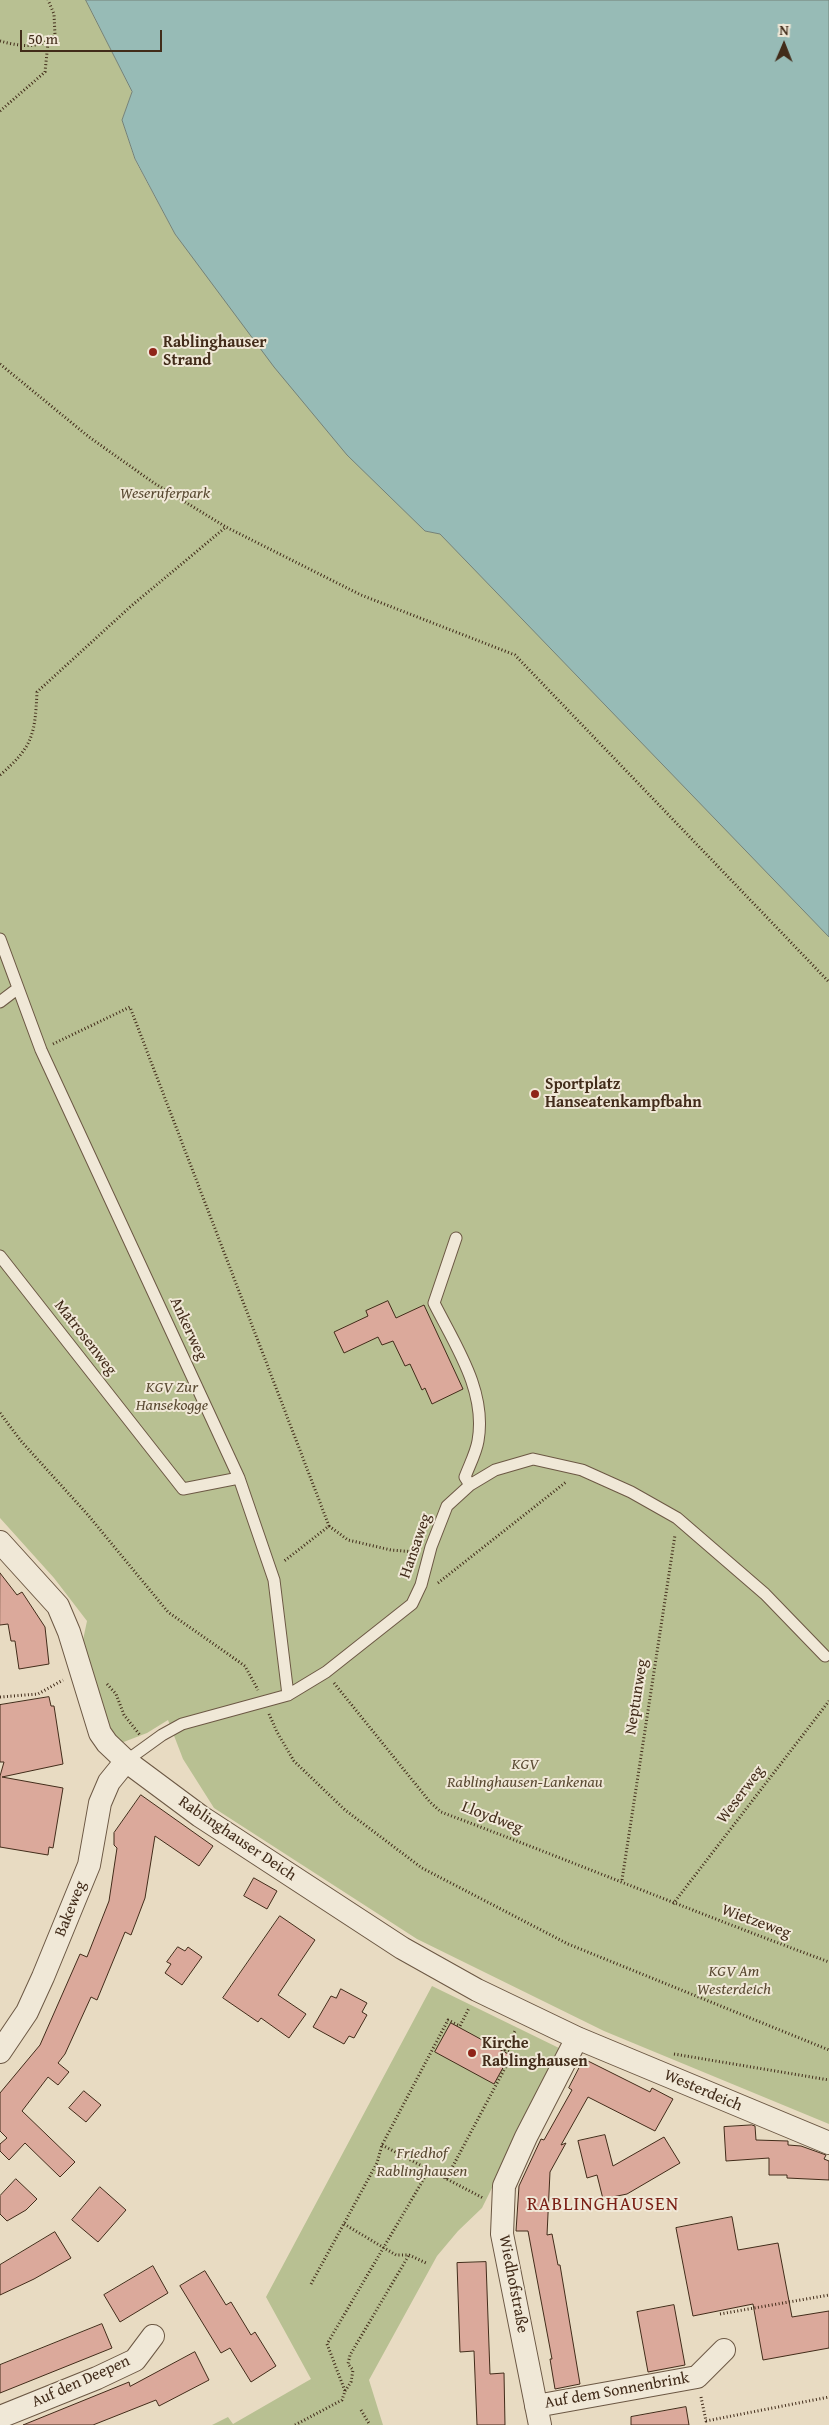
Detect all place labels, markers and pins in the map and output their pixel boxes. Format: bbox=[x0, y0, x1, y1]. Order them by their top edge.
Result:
place label: Rablinghauser Strand bbox=[163, 333, 267, 371]
marker: Rablinghauser Strand bbox=[147, 346, 159, 358]
place label: Sportplatz Hanseatenkampfbahn bbox=[545, 1075, 702, 1113]
marker: Sportplatz Hanseatenkampfbahn bbox=[529, 1088, 541, 1100]
place label: Kirche Rablinghausen bbox=[482, 2034, 588, 2072]
marker: Kirche Rablinghausen bbox=[466, 2047, 478, 2059]

